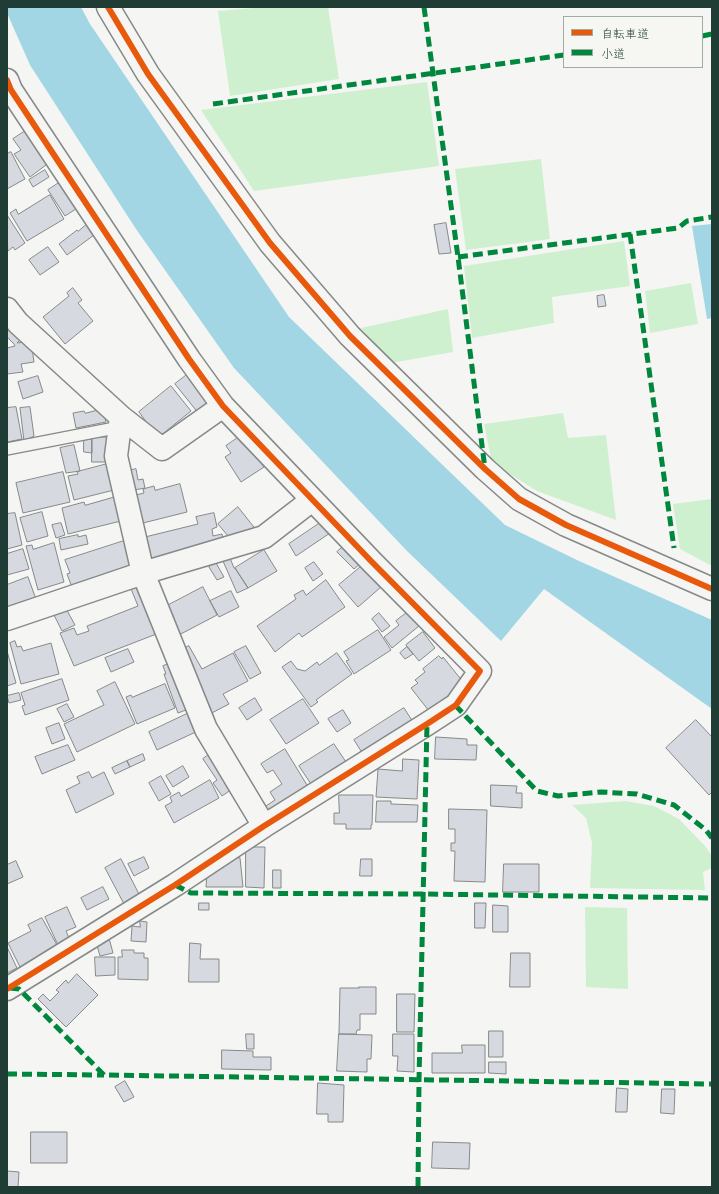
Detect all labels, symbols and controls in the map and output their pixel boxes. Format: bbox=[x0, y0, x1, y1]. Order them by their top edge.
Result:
legend bbox=[563, 16, 703, 68]
text: 自転車道 bbox=[601, 25, 649, 41]
text: 小道 bbox=[601, 45, 625, 61]

